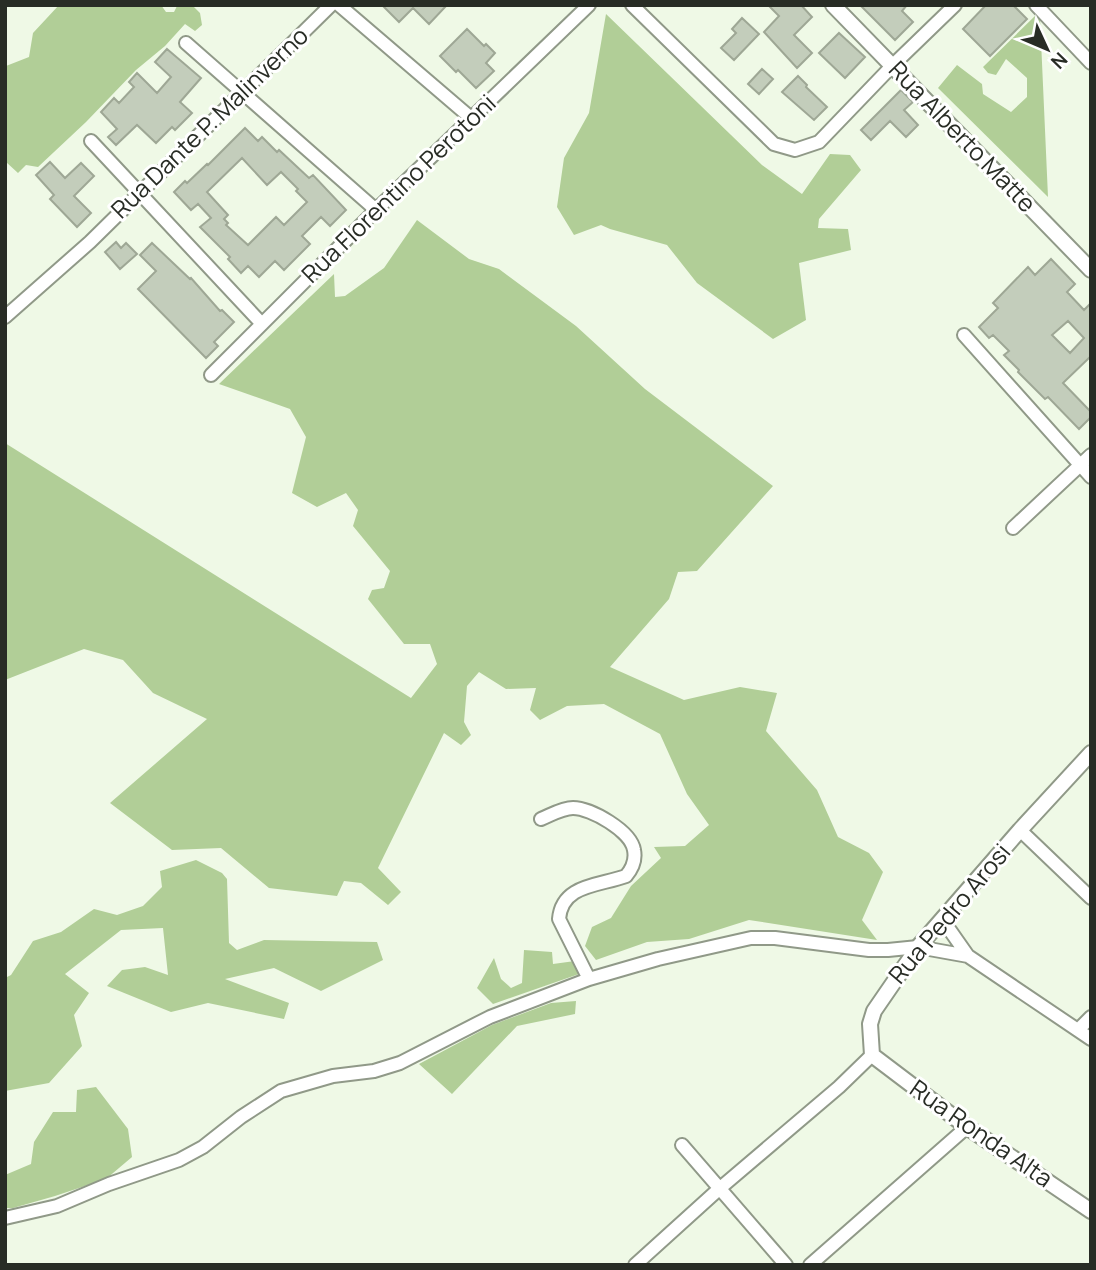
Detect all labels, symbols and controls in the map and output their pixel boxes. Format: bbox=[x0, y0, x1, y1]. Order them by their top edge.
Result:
north arrow bbox=[1012, 14, 1082, 84]
street label: Rua Dante P. Malinverno bbox=[103, 19, 315, 225]
text: N bbox=[1045, 47, 1073, 75]
street label: Rua Alberto Matte bbox=[882, 53, 1044, 219]
street label: Rua Florentino Perotoni bbox=[294, 86, 502, 290]
street label: Rua Pedro Arosi bbox=[880, 836, 1017, 990]
street label: Rua Ronda Alta bbox=[904, 1071, 1060, 1194]

